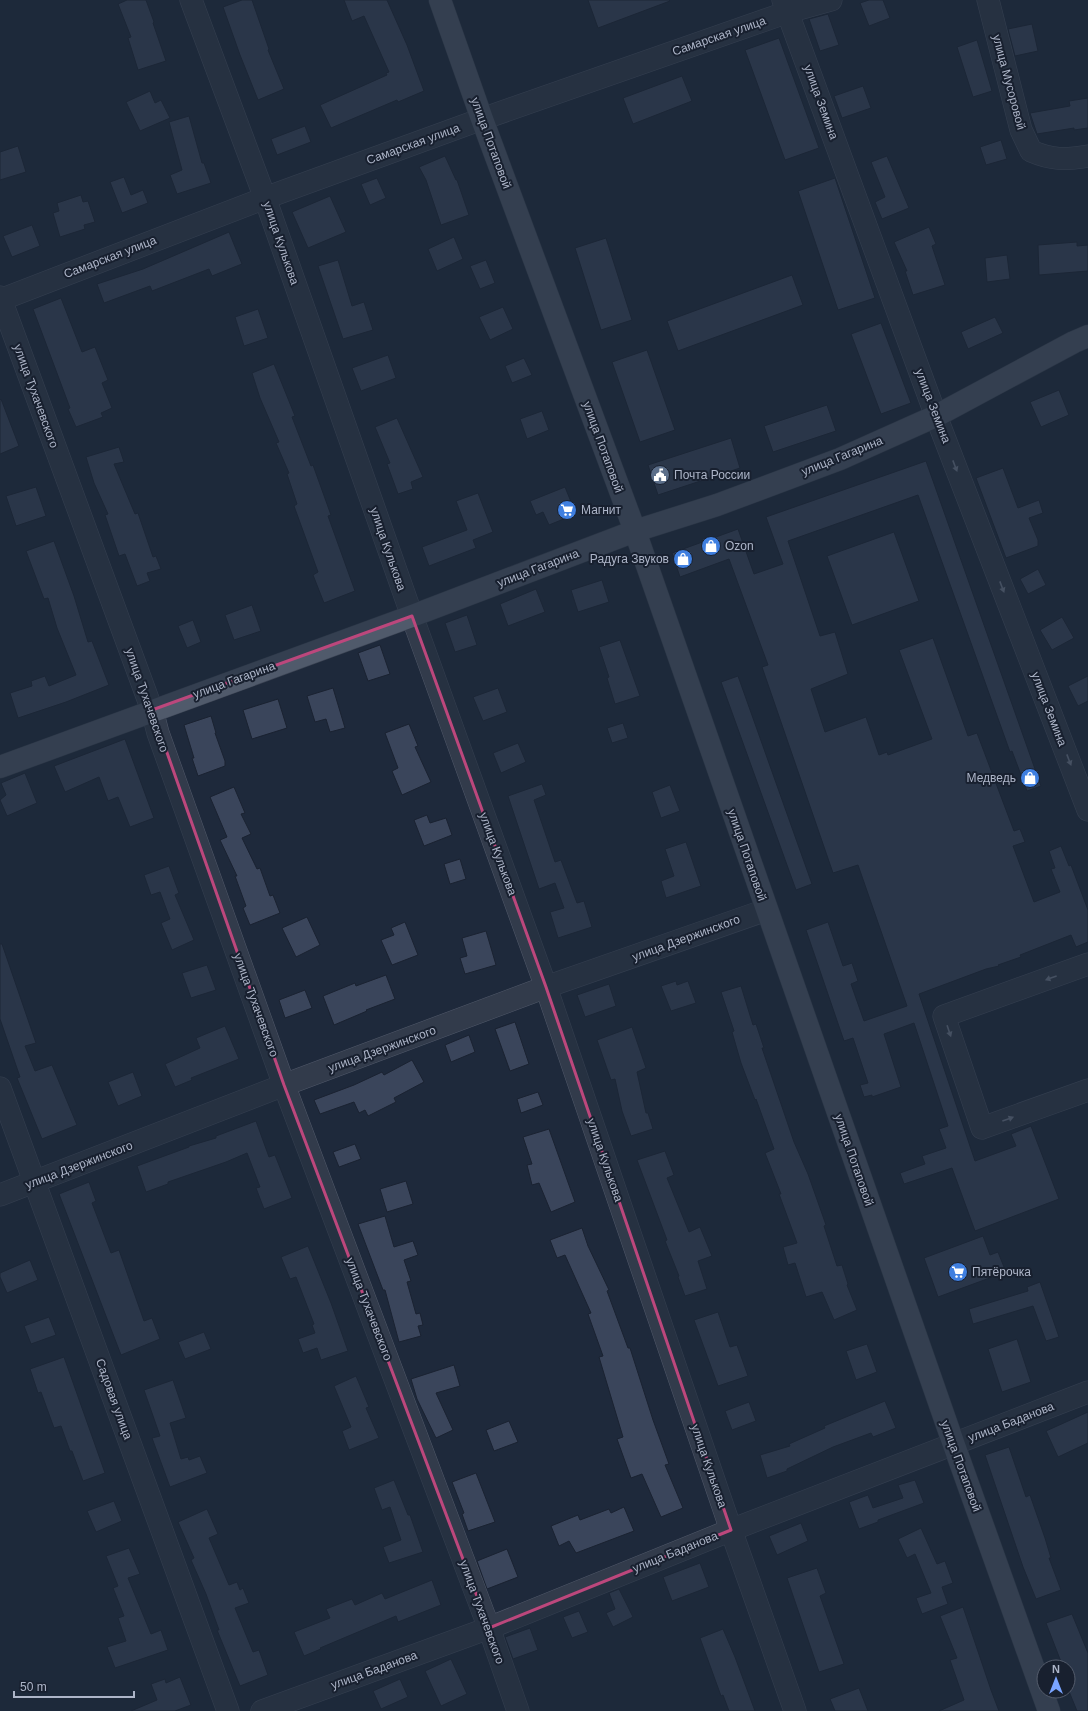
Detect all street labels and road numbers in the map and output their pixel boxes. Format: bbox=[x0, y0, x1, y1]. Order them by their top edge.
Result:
street label: Самарская улица bbox=[670, 13, 768, 59]
street label: улица Мусоровой bbox=[990, 33, 1028, 131]
street label: улица Земина bbox=[801, 63, 841, 142]
street label: улица Потаповой bbox=[468, 95, 514, 191]
street label: Самарская улица bbox=[365, 121, 462, 167]
street label: улица Кулькова bbox=[260, 199, 302, 287]
street label: Самарская улица bbox=[62, 233, 159, 281]
street label: улица Тухачевского bbox=[11, 342, 61, 450]
street label: улица Земина bbox=[912, 367, 954, 445]
street label: улица Потаповой bbox=[580, 399, 626, 495]
street label: улица Гагарина bbox=[799, 433, 885, 479]
street label: улица Кулькова bbox=[367, 505, 409, 593]
street label: улица Гагарина bbox=[495, 546, 581, 590]
street label: улица Тухачевского bbox=[123, 646, 172, 754]
street label: улица Гагарина bbox=[191, 659, 277, 701]
street label: улица Земина bbox=[1028, 670, 1070, 748]
street label: улица Потаповой bbox=[725, 807, 769, 903]
street label: улица Кулькова bbox=[476, 811, 520, 898]
street label: улица Дзержинского bbox=[630, 912, 742, 964]
street label: улица Тухачевского bbox=[231, 951, 281, 1059]
street label: улица Дзержинского bbox=[326, 1023, 438, 1075]
street label: улица Потаповой bbox=[832, 1112, 876, 1208]
street label: улица Кулькова bbox=[584, 1116, 626, 1204]
street label: улица Дзержинского bbox=[23, 1138, 135, 1192]
street label: улица Тухачевского bbox=[343, 1255, 395, 1363]
street label: Садовая улица bbox=[93, 1357, 135, 1442]
street label: улица Баданова bbox=[966, 1399, 1056, 1445]
street label: улица Потаповой bbox=[938, 1418, 984, 1514]
street label: улица Кулькова bbox=[688, 1422, 730, 1510]
street label: улица Баданова bbox=[630, 1528, 720, 1575]
street label: улица Тухачевского bbox=[457, 1558, 507, 1666]
street label: улица Баданова bbox=[329, 1648, 419, 1692]

